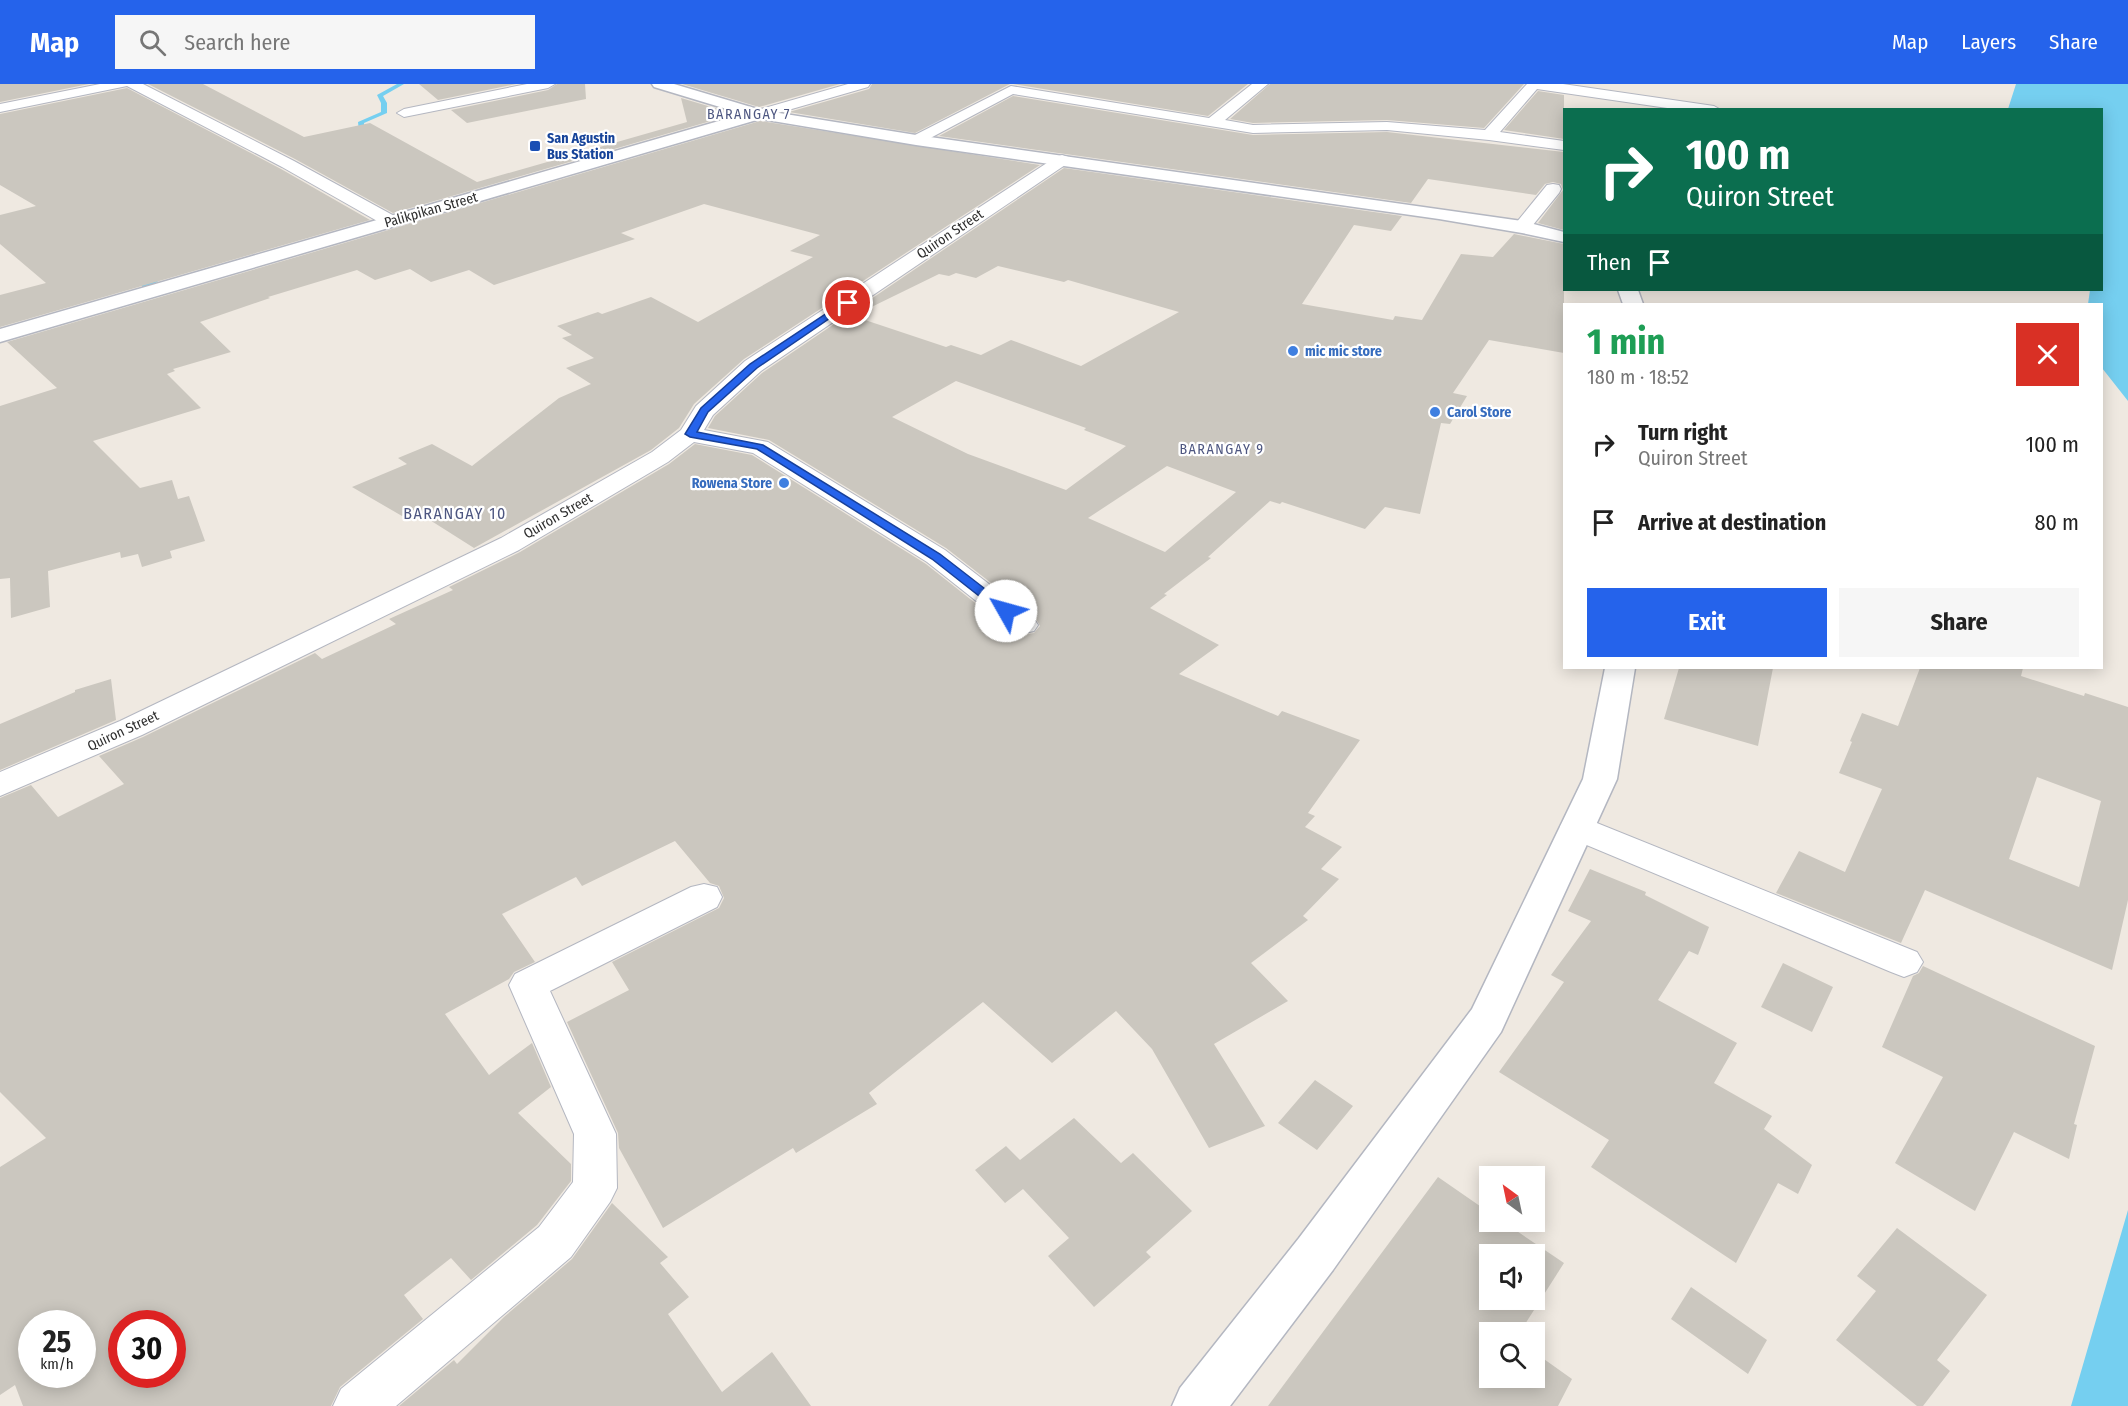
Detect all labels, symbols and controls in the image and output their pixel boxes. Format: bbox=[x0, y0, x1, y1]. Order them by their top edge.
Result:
search box bbox=[115, 15, 535, 69]
text: Map bbox=[30, 26, 79, 59]
icon: search bbox=[136, 26, 169, 59]
text: Search here bbox=[184, 29, 290, 56]
text: Map bbox=[1892, 29, 1928, 55]
text: Layers bbox=[1961, 29, 2016, 55]
text: Share bbox=[2049, 29, 2098, 55]
district label: BARANGAY 7 bbox=[707, 106, 791, 123]
place label: San Agustin Bus Station bbox=[547, 130, 615, 163]
text: 100 m bbox=[1686, 130, 1790, 180]
icon: right bbox=[1587, 132, 1665, 210]
marker: San Agustin Bus Station bbox=[528, 139, 542, 153]
text: Quiron Street bbox=[1686, 181, 1834, 213]
street label: Palikpikan Street bbox=[382, 188, 480, 231]
street label: Quiron Street bbox=[913, 205, 987, 262]
icon: arrive bbox=[1643, 246, 1676, 279]
text: Then bbox=[1587, 249, 1631, 276]
pin bbox=[822, 277, 873, 328]
icon: arrive bbox=[831, 286, 864, 319]
text: 1 min bbox=[1587, 320, 1665, 364]
button: close bbox=[2016, 323, 2079, 386]
place label: mic mic store bbox=[1305, 343, 1382, 360]
marker: mic mic store bbox=[1286, 344, 1300, 358]
text: 180 m · 18:52 bbox=[1587, 365, 1689, 389]
place label: Carol Store bbox=[1447, 404, 1511, 421]
marker: Carol Store bbox=[1428, 405, 1442, 419]
text: Turn right bbox=[1638, 419, 1727, 446]
icon: right bbox=[1587, 428, 1620, 461]
text: 100 m bbox=[2025, 431, 2079, 458]
district label: BARANGAY 9 bbox=[1179, 441, 1265, 458]
text: Quiron Street bbox=[1638, 446, 1747, 470]
place label: Rowena Store bbox=[692, 475, 772, 492]
marker: Rowena Store bbox=[777, 476, 791, 490]
street label: Quiron Street bbox=[521, 489, 596, 543]
district label: BARANGAY 10 bbox=[403, 504, 507, 523]
icon: arrive bbox=[1587, 506, 1620, 539]
text: Arrive at destination bbox=[1638, 509, 1826, 536]
text: 80 m bbox=[2034, 509, 2079, 536]
position arrow bbox=[974, 579, 1038, 643]
button: Exit bbox=[1587, 588, 1827, 657]
button: Share bbox=[1839, 588, 2079, 657]
street label: Quiron Street bbox=[85, 707, 162, 755]
north arrow bbox=[1479, 1166, 1545, 1232]
map controls bbox=[1479, 1166, 1545, 1388]
button: sound bbox=[1479, 1244, 1545, 1310]
speed limit sign: 30 bbox=[108, 1310, 186, 1388]
button: search bbox=[1479, 1322, 1545, 1388]
text: 25 bbox=[43, 1324, 71, 1360]
text: km/h bbox=[40, 1355, 74, 1373]

